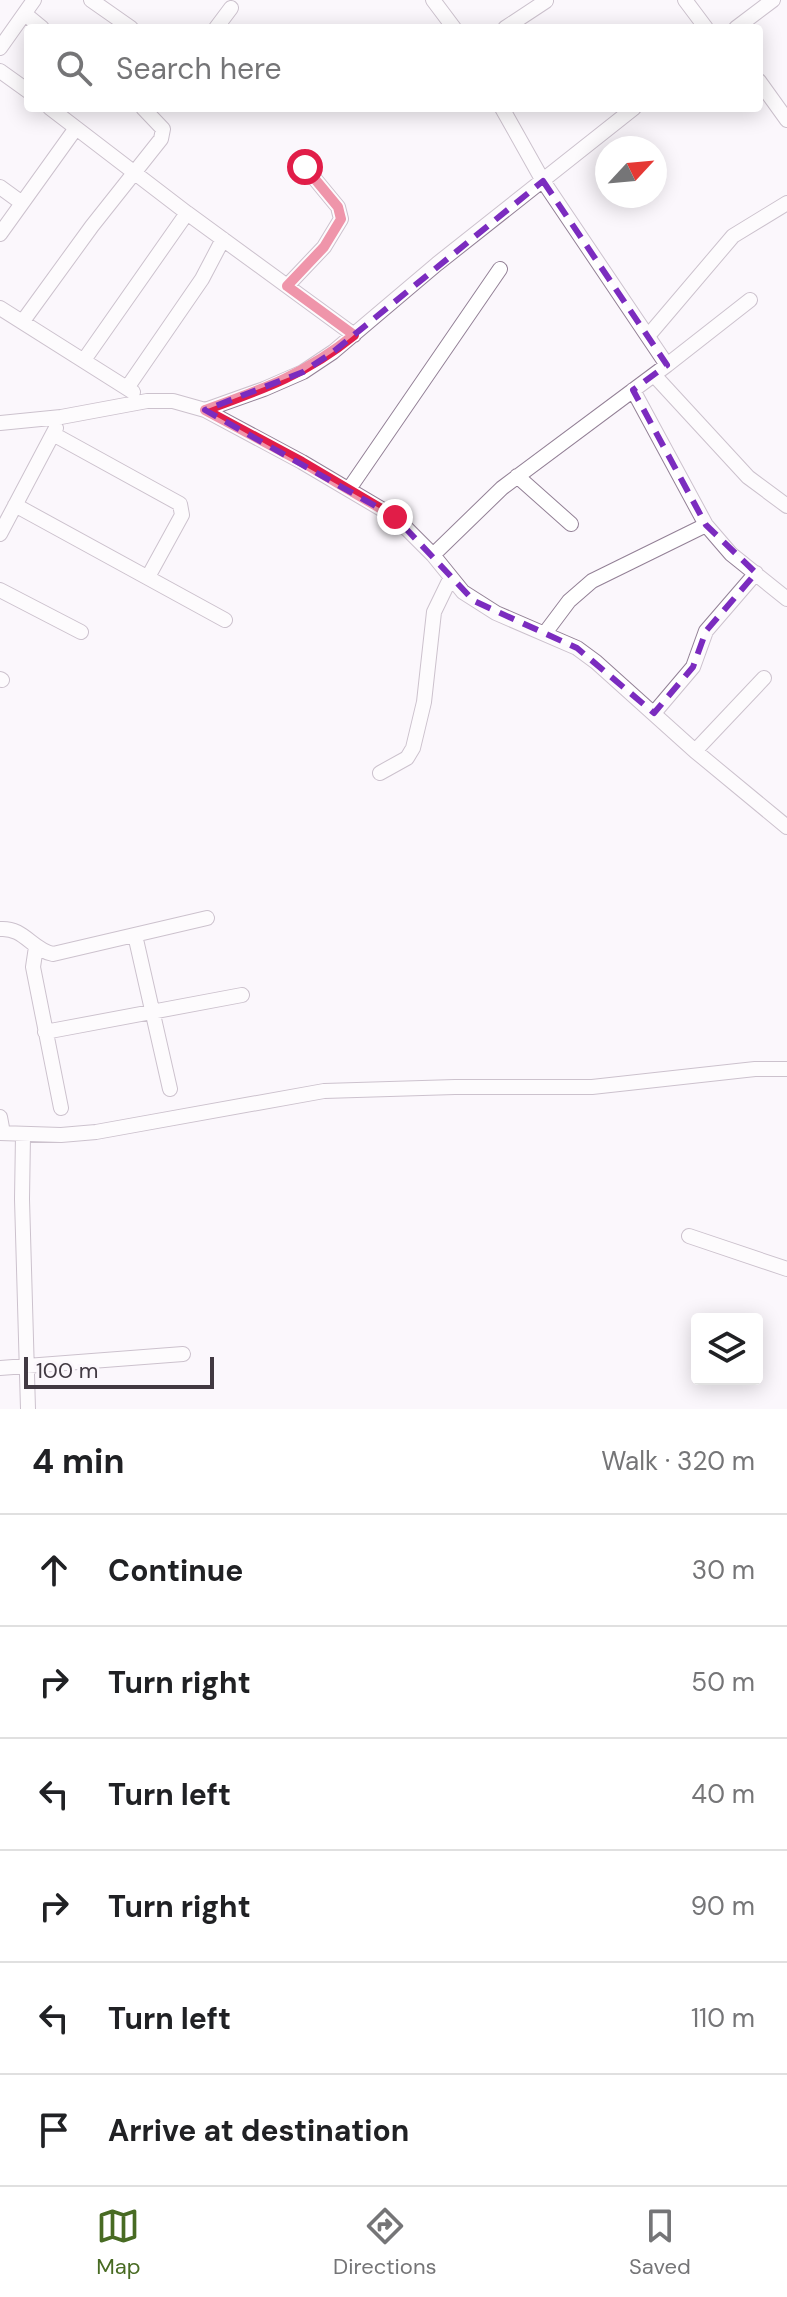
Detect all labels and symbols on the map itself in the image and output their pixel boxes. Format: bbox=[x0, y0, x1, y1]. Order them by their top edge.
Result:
north arrow bbox=[595, 136, 667, 208]
route start bbox=[287, 149, 323, 185]
route end bbox=[377, 499, 413, 535]
scale bar bbox=[24, 1353, 214, 1389]

